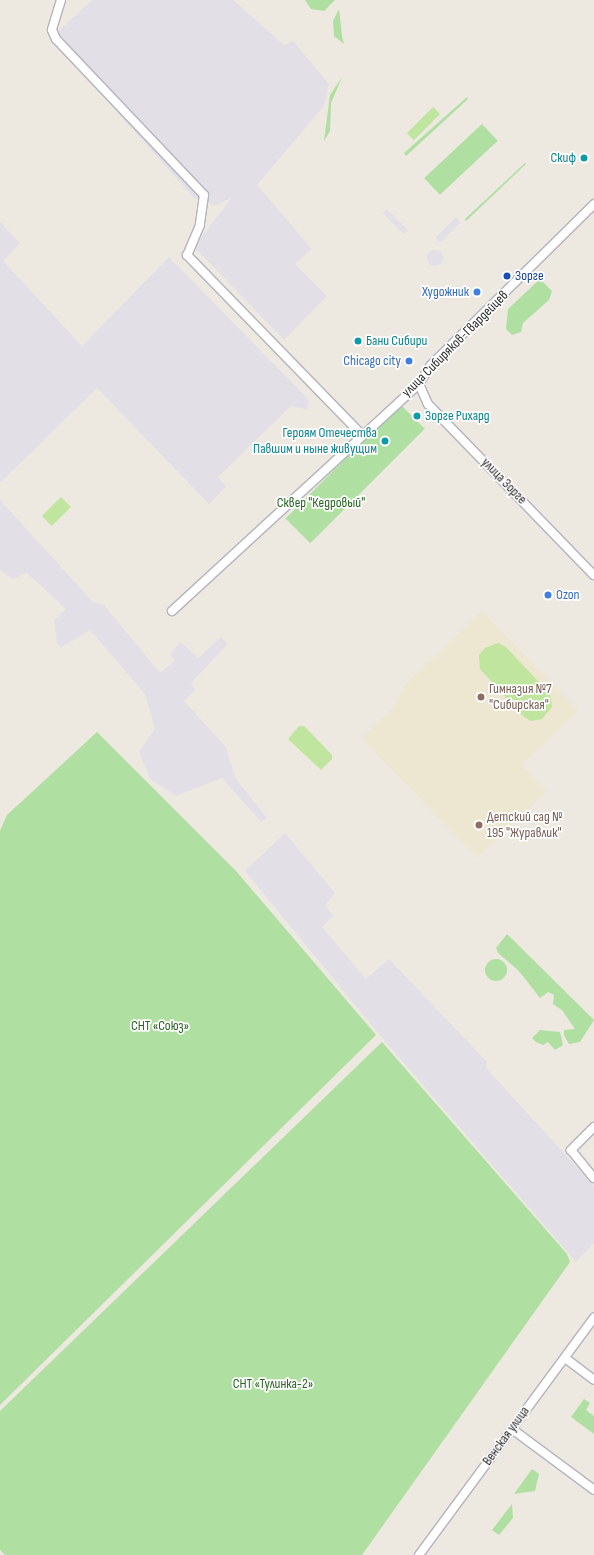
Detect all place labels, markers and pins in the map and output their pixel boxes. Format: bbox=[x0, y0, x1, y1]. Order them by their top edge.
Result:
place label: Скиф bbox=[551, 150, 576, 166]
marker: Скиф bbox=[579, 153, 589, 163]
place label: Зорге bbox=[515, 268, 544, 284]
marker: Зорге bbox=[502, 271, 512, 281]
place label: Художник bbox=[422, 284, 469, 300]
marker: Художник bbox=[472, 287, 482, 297]
place label: Бани Сибири bbox=[366, 333, 427, 349]
marker: Бани Сибири bbox=[353, 336, 363, 346]
place label: Chicago city bbox=[343, 353, 401, 369]
marker: Chicago city bbox=[404, 356, 414, 366]
place label: Зорге Рихард bbox=[425, 408, 490, 424]
marker: Зорге Рихард bbox=[412, 411, 422, 421]
place label: Героям Отечества Павшим и ныне живущим bbox=[253, 425, 377, 458]
marker: Героям Отечества Павшим и ныне живущим bbox=[380, 436, 390, 446]
place label: Ozon bbox=[556, 587, 580, 603]
marker: Ozon bbox=[543, 590, 553, 600]
place label: Гимназия №7 "Сибирская" bbox=[489, 681, 552, 714]
marker: Гимназия №7 "Сибирская" bbox=[476, 692, 486, 702]
place label: Детский сад № 195 "Журавлик" bbox=[487, 809, 563, 842]
marker: Детский сад № 195 "Журавлик" bbox=[474, 820, 484, 830]

